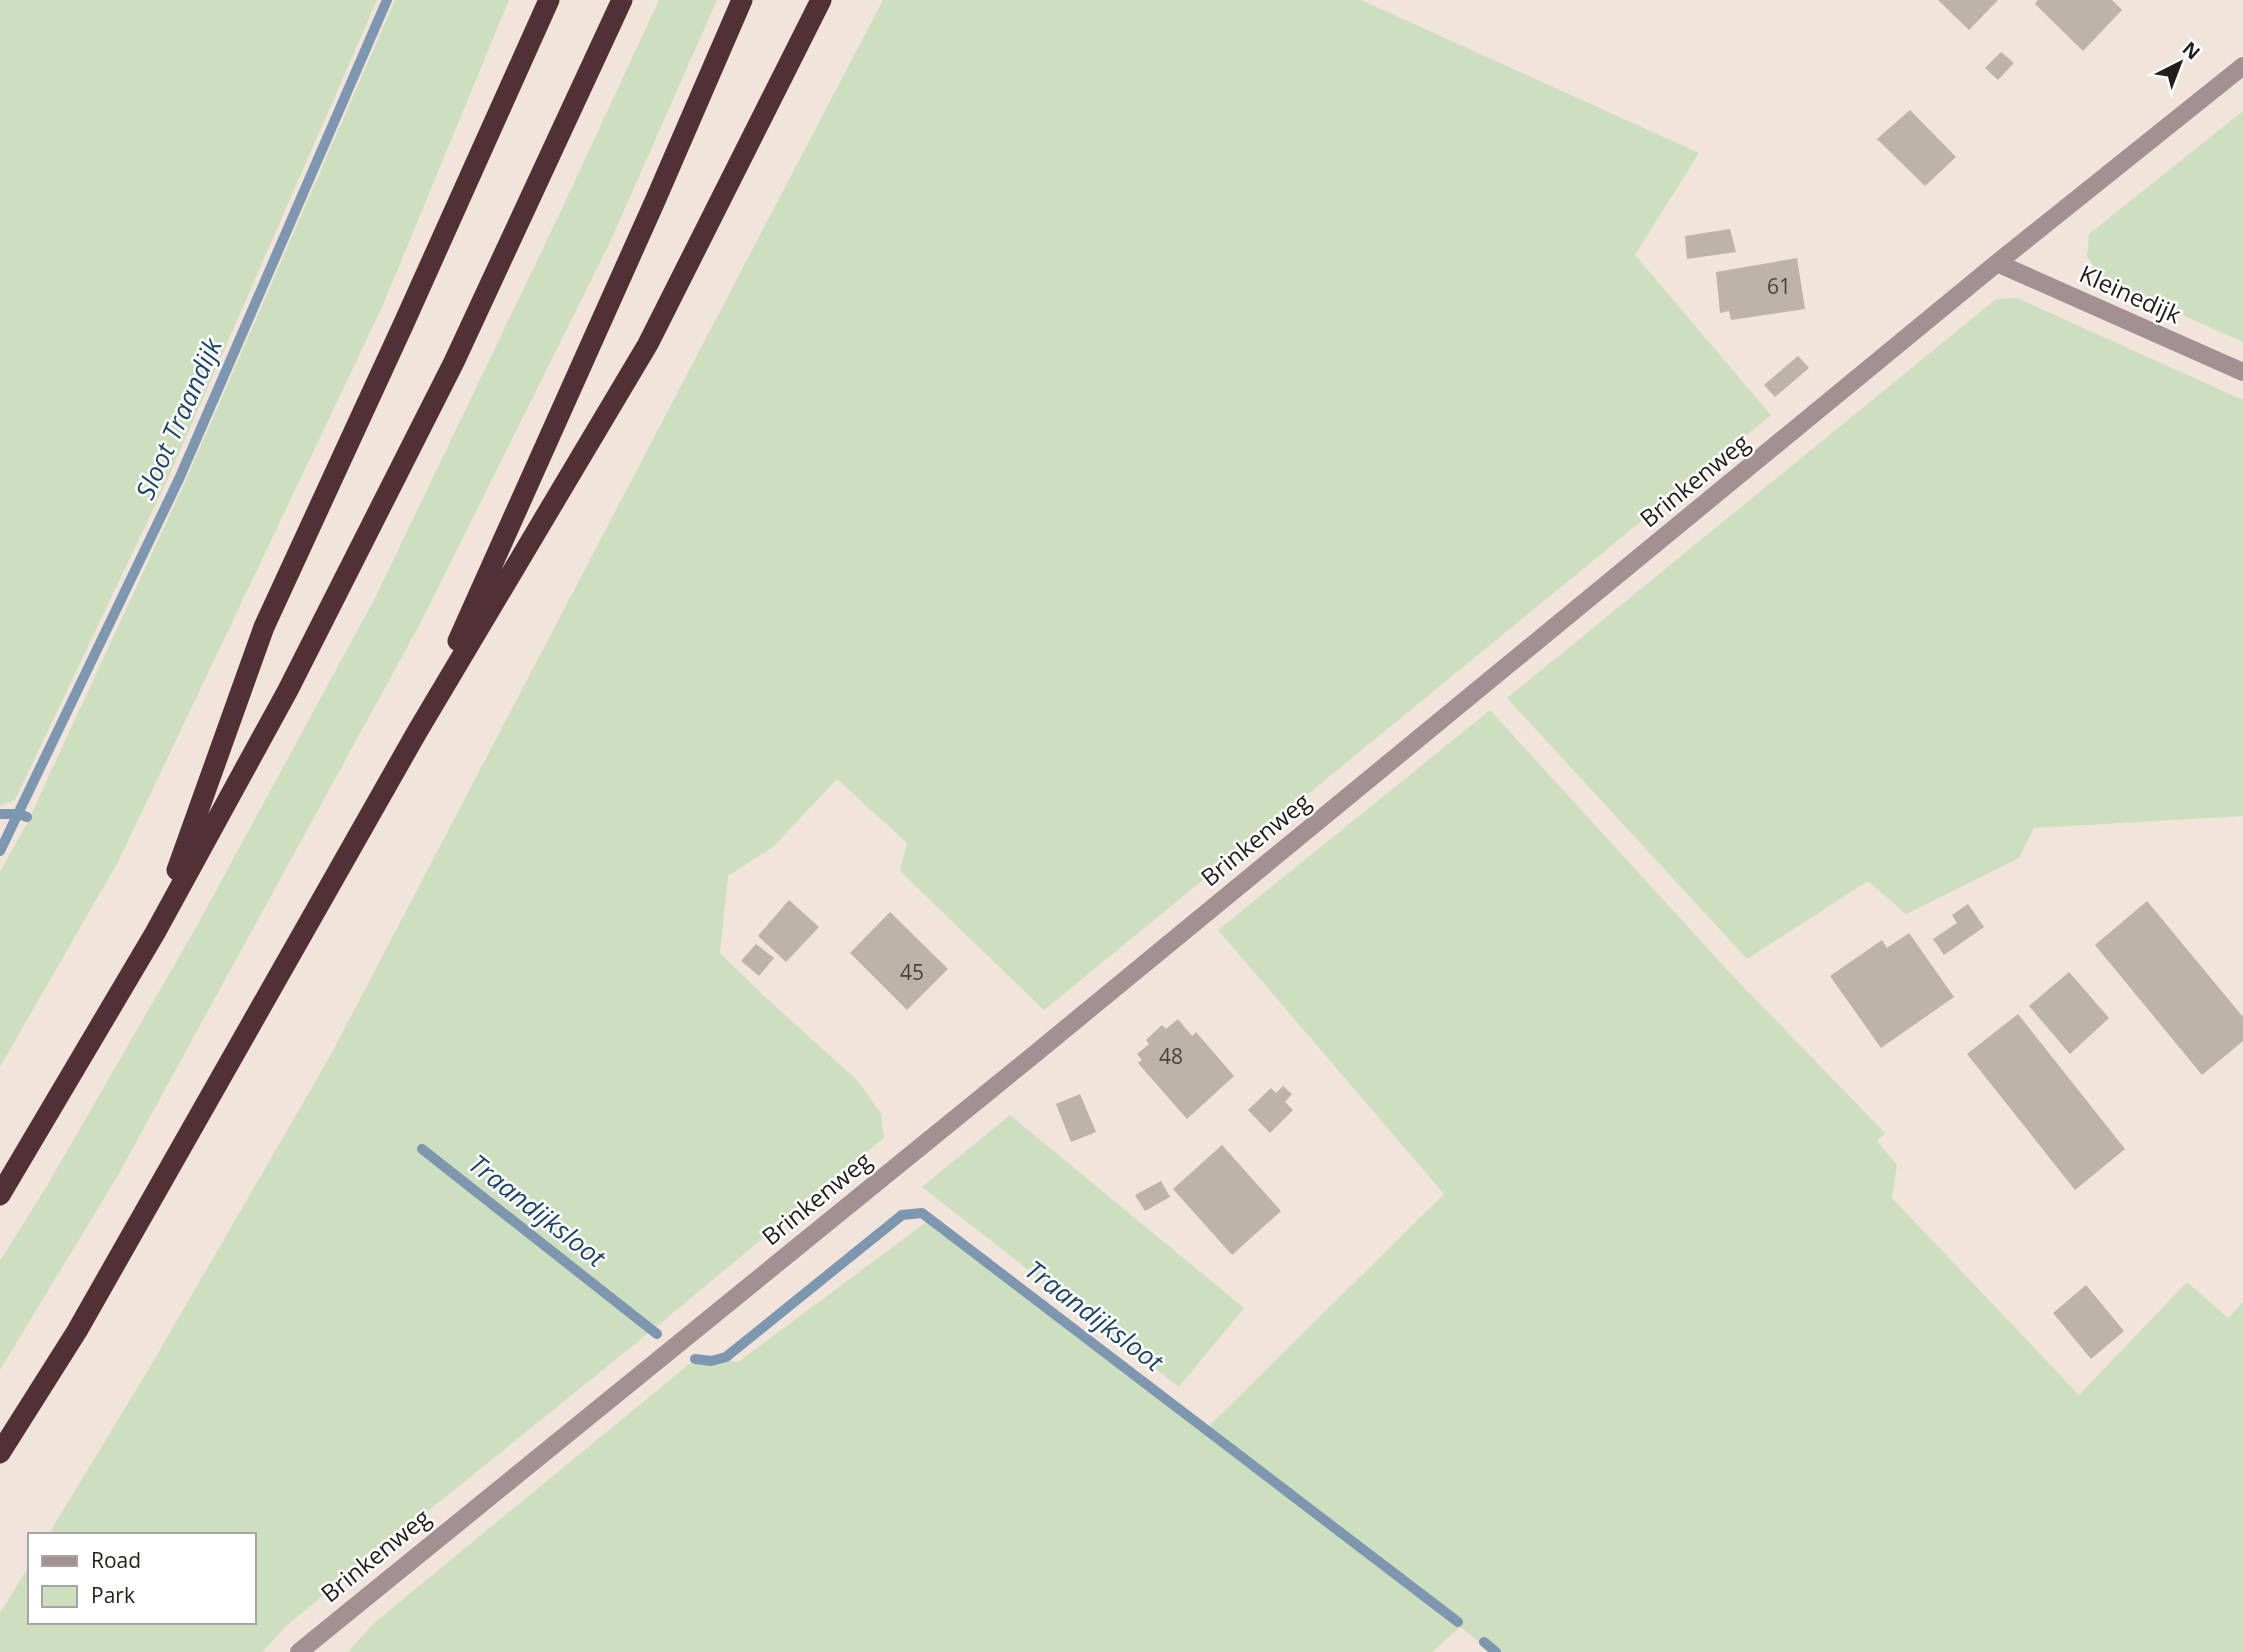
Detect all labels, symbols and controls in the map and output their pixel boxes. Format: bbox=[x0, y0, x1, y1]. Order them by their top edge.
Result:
north arrow bbox=[2145, 28, 2215, 98]
text: N bbox=[2177, 36, 2206, 65]
street label: Kleinedijk bbox=[2075, 257, 2187, 331]
house number: 61 bbox=[1767, 272, 1791, 300]
water label: Sloot Traandijk bbox=[127, 331, 230, 505]
street label: Brinkenweg bbox=[1632, 425, 1756, 534]
street label: Brinkenweg bbox=[1193, 784, 1317, 893]
house number: 45 bbox=[900, 958, 924, 986]
house number: 48 bbox=[1159, 1042, 1183, 1070]
street label: Brinkenweg bbox=[754, 1143, 878, 1252]
water label: Traandijksloot bbox=[462, 1146, 614, 1276]
water label: Traandijksloot bbox=[1018, 1251, 1172, 1380]
street label: Brinkenweg bbox=[313, 1500, 437, 1609]
legend bbox=[28, 1533, 256, 1624]
text: Road bbox=[91, 1546, 141, 1574]
text: Park bbox=[91, 1581, 135, 1609]

